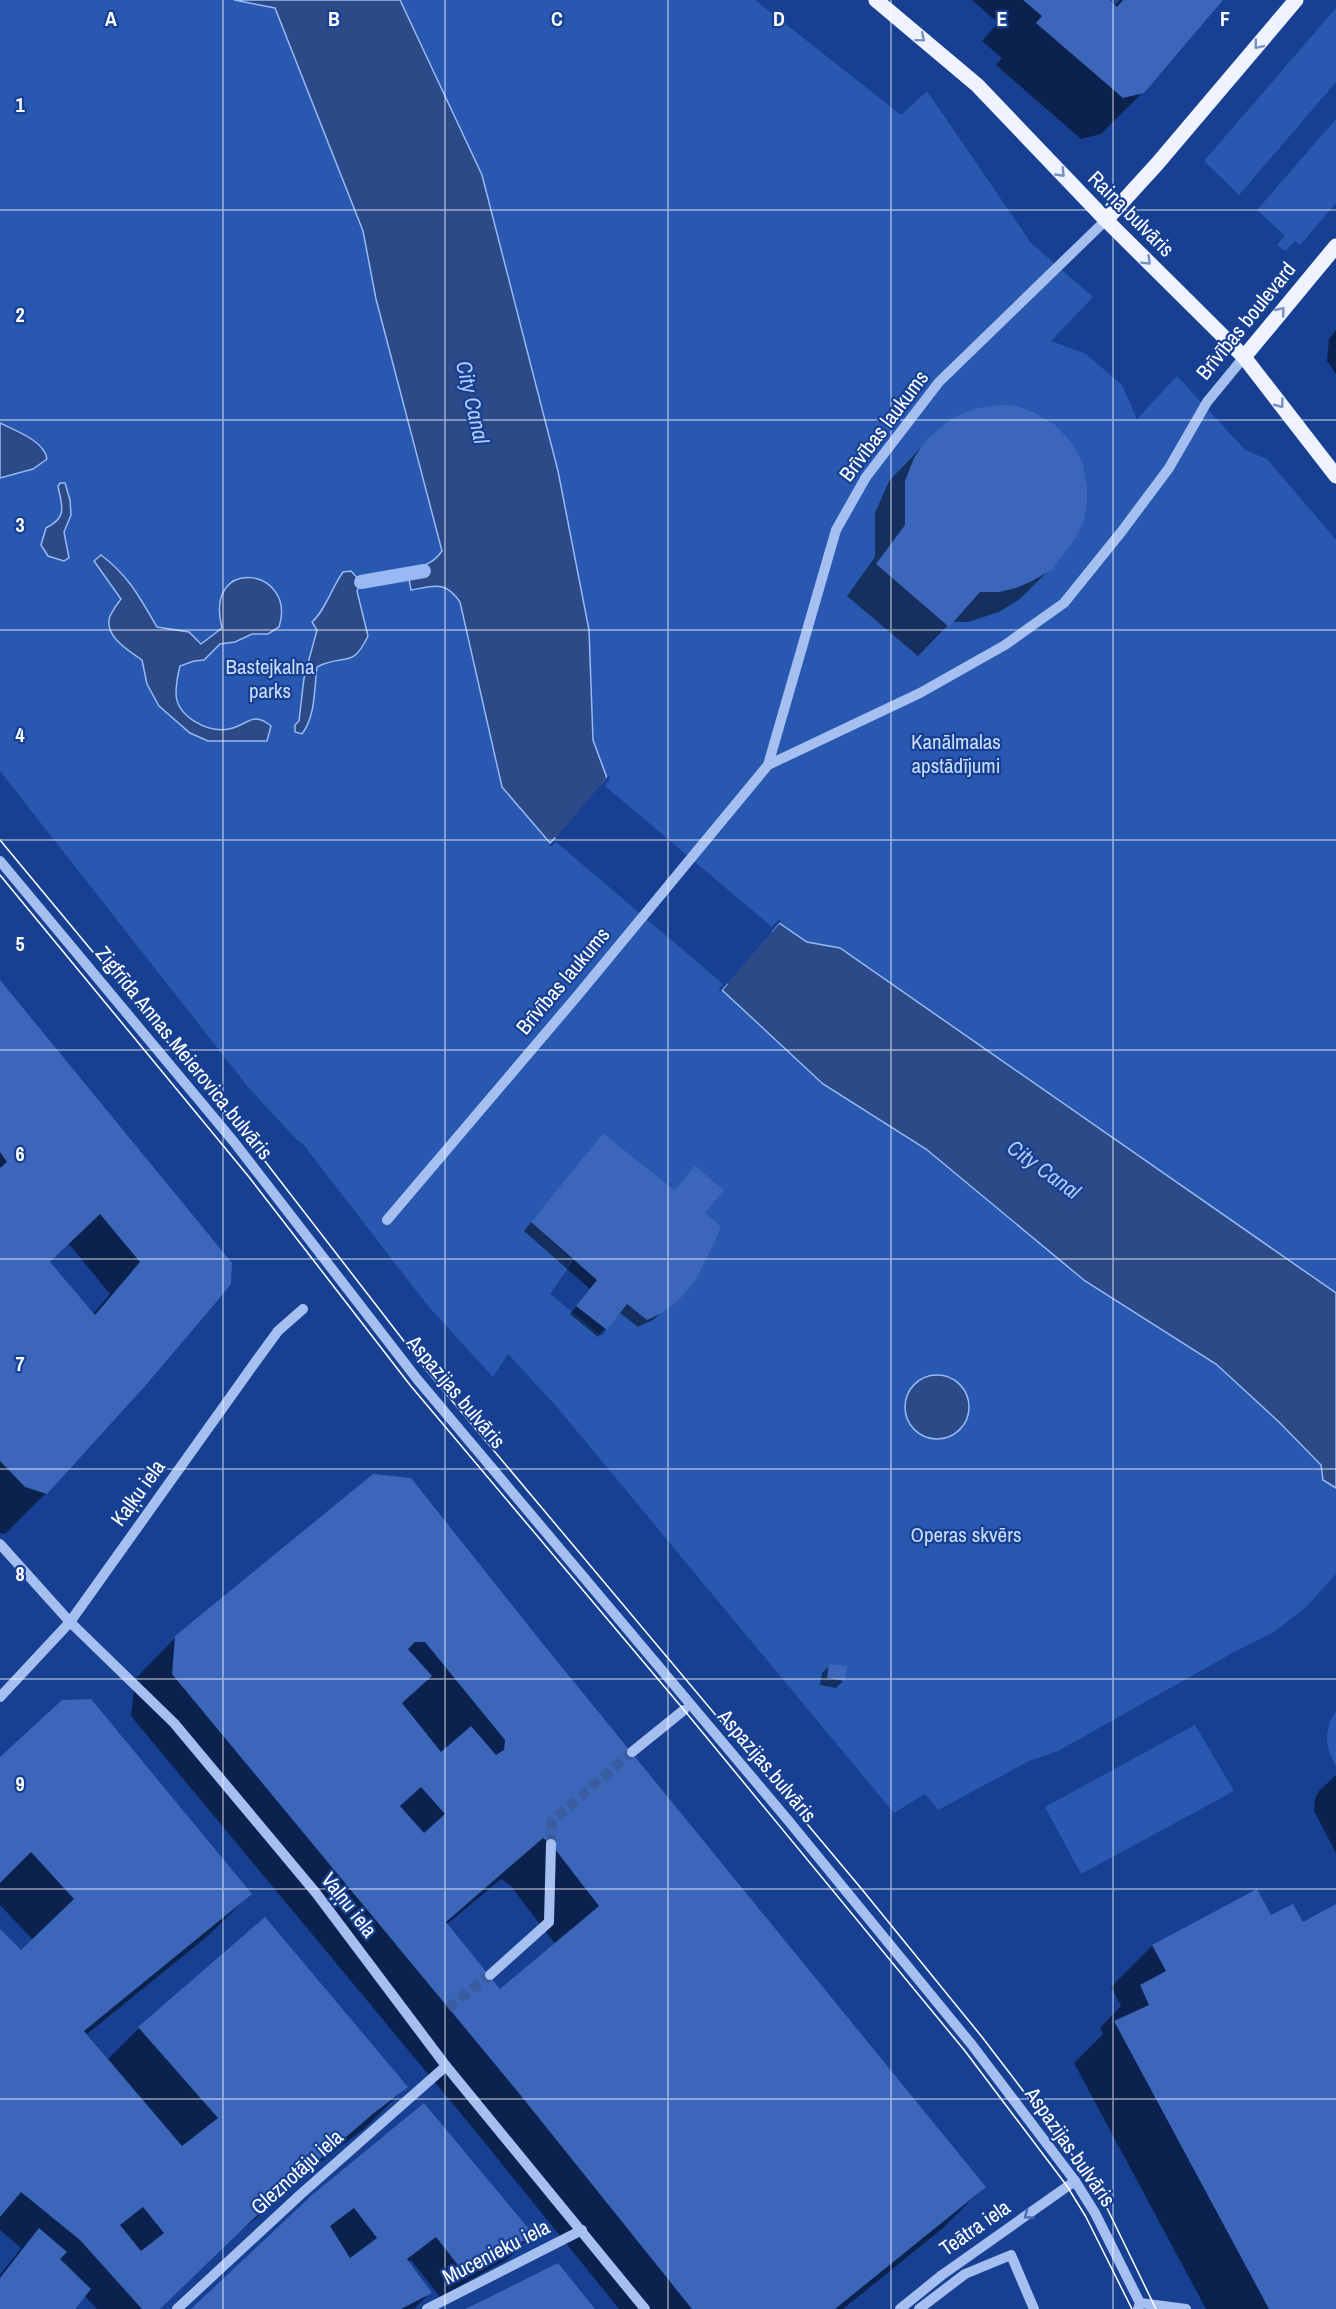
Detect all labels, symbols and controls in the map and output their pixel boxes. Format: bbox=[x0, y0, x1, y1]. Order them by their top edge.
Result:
text: A bbox=[105, 5, 117, 32]
text: B bbox=[328, 5, 340, 32]
text: C bbox=[551, 5, 563, 32]
text: D bbox=[773, 5, 785, 32]
text: E bbox=[997, 5, 1008, 32]
text: F bbox=[1220, 5, 1230, 32]
one-way arrow bbox=[914, 30, 925, 41]
one-way arrow bbox=[1254, 38, 1265, 49]
text: 1 bbox=[15, 91, 25, 118]
street label: Raiņa bulvāris bbox=[1082, 164, 1181, 263]
one-way arrow bbox=[1053, 166, 1064, 177]
one-way arrow bbox=[1141, 254, 1151, 265]
street label: Brīvības boulevard bbox=[1189, 256, 1302, 386]
text: 2 bbox=[15, 301, 25, 328]
one-way arrow bbox=[1273, 307, 1284, 318]
water label: City Canal bbox=[449, 358, 497, 447]
street label: Brīvības laukums bbox=[832, 364, 935, 487]
one-way arrow bbox=[1272, 397, 1283, 408]
text: 3 bbox=[15, 511, 25, 538]
park label: Bastejkalna parks bbox=[225, 652, 315, 705]
text: 4 bbox=[15, 721, 25, 748]
park label: Kanālmalas apstādījumi bbox=[911, 727, 1001, 780]
street label: Brīvības laukums bbox=[509, 921, 616, 1041]
text: 5 bbox=[15, 930, 25, 957]
street label: Zigfrīda Annas Meierovica bulvāris bbox=[89, 940, 280, 1166]
water label: City Canal bbox=[1001, 1132, 1088, 1206]
text: 6 bbox=[15, 1140, 25, 1167]
street label: Aspazijas bulvāris bbox=[400, 1328, 512, 1455]
text: 7 bbox=[15, 1350, 25, 1377]
street label: Kaļķu iela bbox=[104, 1453, 172, 1532]
park label: Operas skvērs bbox=[910, 1520, 1022, 1549]
text: 8 bbox=[15, 1560, 25, 1587]
street label: Aspazijas bulvāris bbox=[711, 1702, 823, 1829]
text: 9 bbox=[15, 1770, 25, 1797]
street label: Vaļņu iela bbox=[315, 1866, 384, 1944]
street label: Aspazijas bulvāris bbox=[1018, 2080, 1122, 2212]
street label: Gleznotāju iela bbox=[244, 2122, 349, 2221]
street label: Teātra iela bbox=[933, 2192, 1016, 2263]
one-way arrow bbox=[1023, 2207, 1034, 2218]
street label: Mucenieku iela bbox=[437, 2212, 555, 2291]

